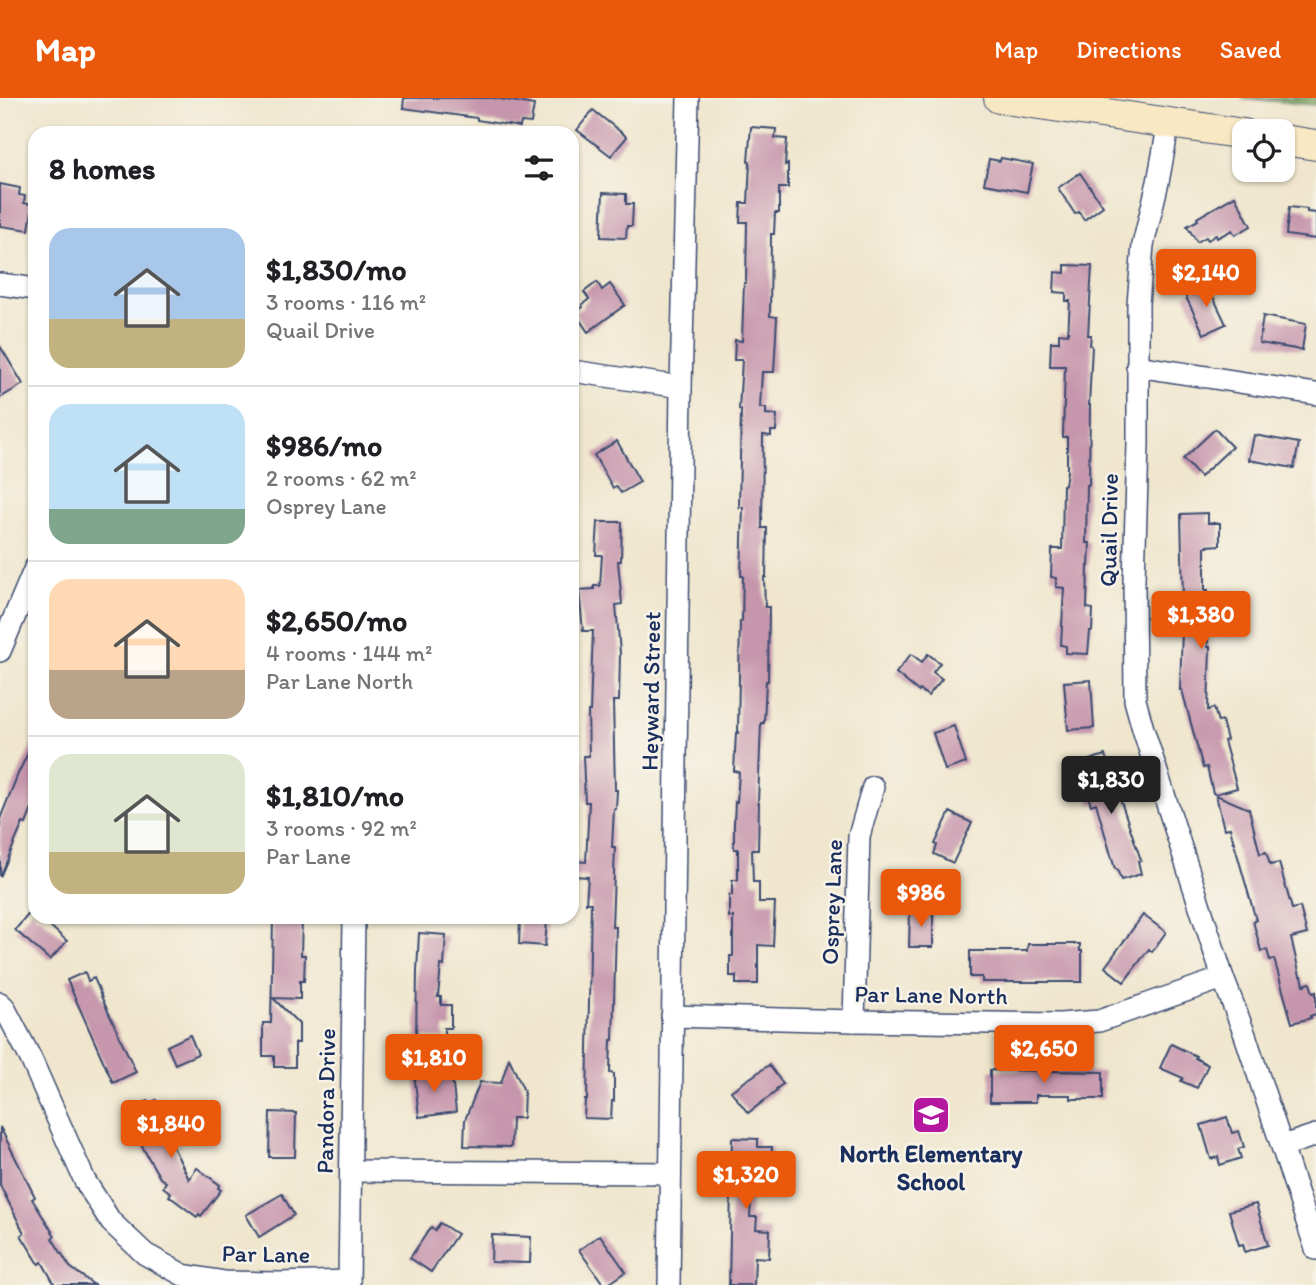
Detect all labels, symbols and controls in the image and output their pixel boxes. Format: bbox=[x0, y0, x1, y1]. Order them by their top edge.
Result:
text: Map bbox=[35, 30, 96, 69]
text: Map bbox=[994, 35, 1038, 64]
text: Directions bbox=[1076, 35, 1182, 64]
text: Saved bbox=[1220, 35, 1281, 64]
map controls bbox=[1232, 119, 1295, 182]
button: locate bbox=[1232, 119, 1295, 182]
icon: filters bbox=[520, 149, 558, 187]
text: 8 homes bbox=[49, 150, 156, 187]
pin: $2,140 bbox=[1149, 250, 1263, 309]
text: $1,830/mo bbox=[266, 251, 407, 288]
icon: home bbox=[105, 256, 189, 340]
text: $2,140 bbox=[1172, 258, 1240, 286]
text: 3 rooms · 116 m² bbox=[266, 288, 426, 316]
text: Quail Drive bbox=[266, 316, 375, 344]
text: $986/mo bbox=[266, 427, 382, 464]
icon: home bbox=[105, 432, 189, 516]
text: 2 rooms · 62 m² bbox=[266, 464, 417, 492]
street label: Quail Drive bbox=[1093, 473, 1124, 587]
text: Osprey Lane bbox=[266, 492, 387, 520]
pin: $1,380 bbox=[1144, 592, 1258, 651]
text: $1,380 bbox=[1167, 600, 1235, 628]
text: $2,650/mo bbox=[266, 602, 407, 639]
icon: home bbox=[105, 607, 189, 691]
street label: Heyward Street bbox=[635, 611, 666, 771]
text: 4 rooms · 144 m² bbox=[266, 639, 432, 667]
text: Par Lane North bbox=[266, 667, 413, 695]
pin: $1,830 bbox=[1054, 756, 1168, 816]
text: $1,830 bbox=[1077, 765, 1145, 793]
text: $1,810/mo bbox=[266, 777, 404, 814]
icon: home bbox=[105, 782, 189, 866]
text: 3 rooms · 92 m² bbox=[266, 814, 417, 842]
street label: Osprey Lane bbox=[815, 839, 848, 965]
text: Par Lane bbox=[266, 842, 351, 870]
pin: $986 bbox=[880, 870, 962, 929]
text: $986 bbox=[897, 878, 945, 906]
street label: Par Lane North bbox=[854, 979, 1008, 1010]
pin: $2,650 bbox=[987, 1026, 1101, 1085]
street label: Pandora Drive bbox=[310, 1028, 341, 1174]
pin: $1,810 bbox=[377, 1034, 491, 1094]
text: $2,650 bbox=[1010, 1034, 1078, 1062]
text: $1,810 bbox=[401, 1043, 467, 1071]
school or university icon: North Elementary School bbox=[910, 1094, 952, 1136]
pin: $1,840 bbox=[114, 1100, 228, 1160]
text: $1,840 bbox=[137, 1109, 205, 1137]
place label: North Elementary School bbox=[840, 1139, 1023, 1196]
pin: $1,320 bbox=[689, 1152, 803, 1211]
text: $1,320 bbox=[713, 1160, 779, 1188]
street label: Par Lane bbox=[221, 1238, 311, 1269]

